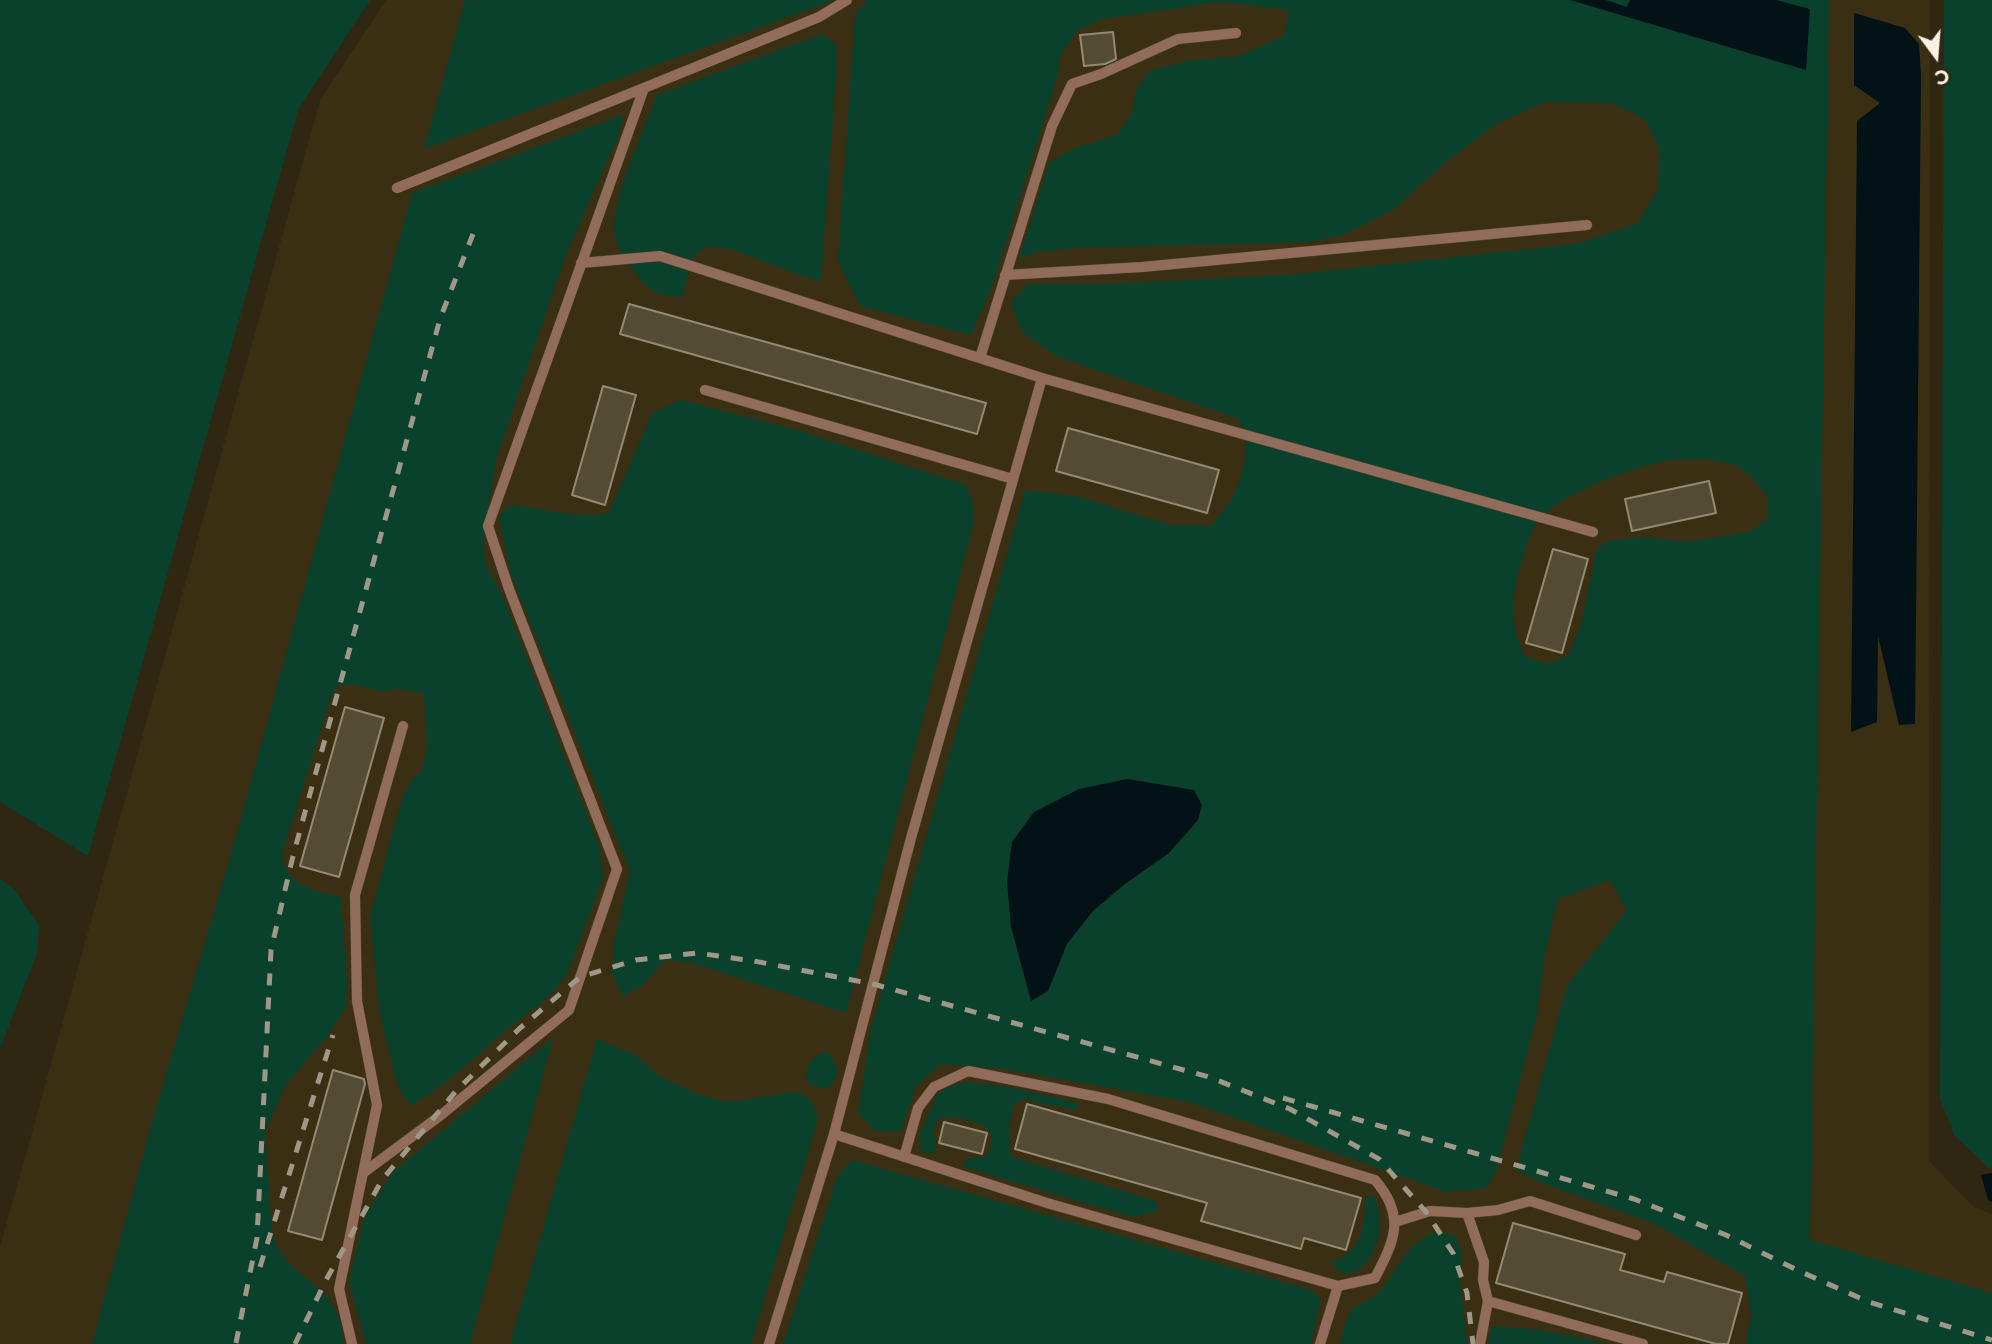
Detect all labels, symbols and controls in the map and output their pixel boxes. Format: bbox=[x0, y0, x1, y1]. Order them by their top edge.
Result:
north arrow bbox=[1901, 21, 1971, 91]
text: С bbox=[1932, 64, 1952, 90]

